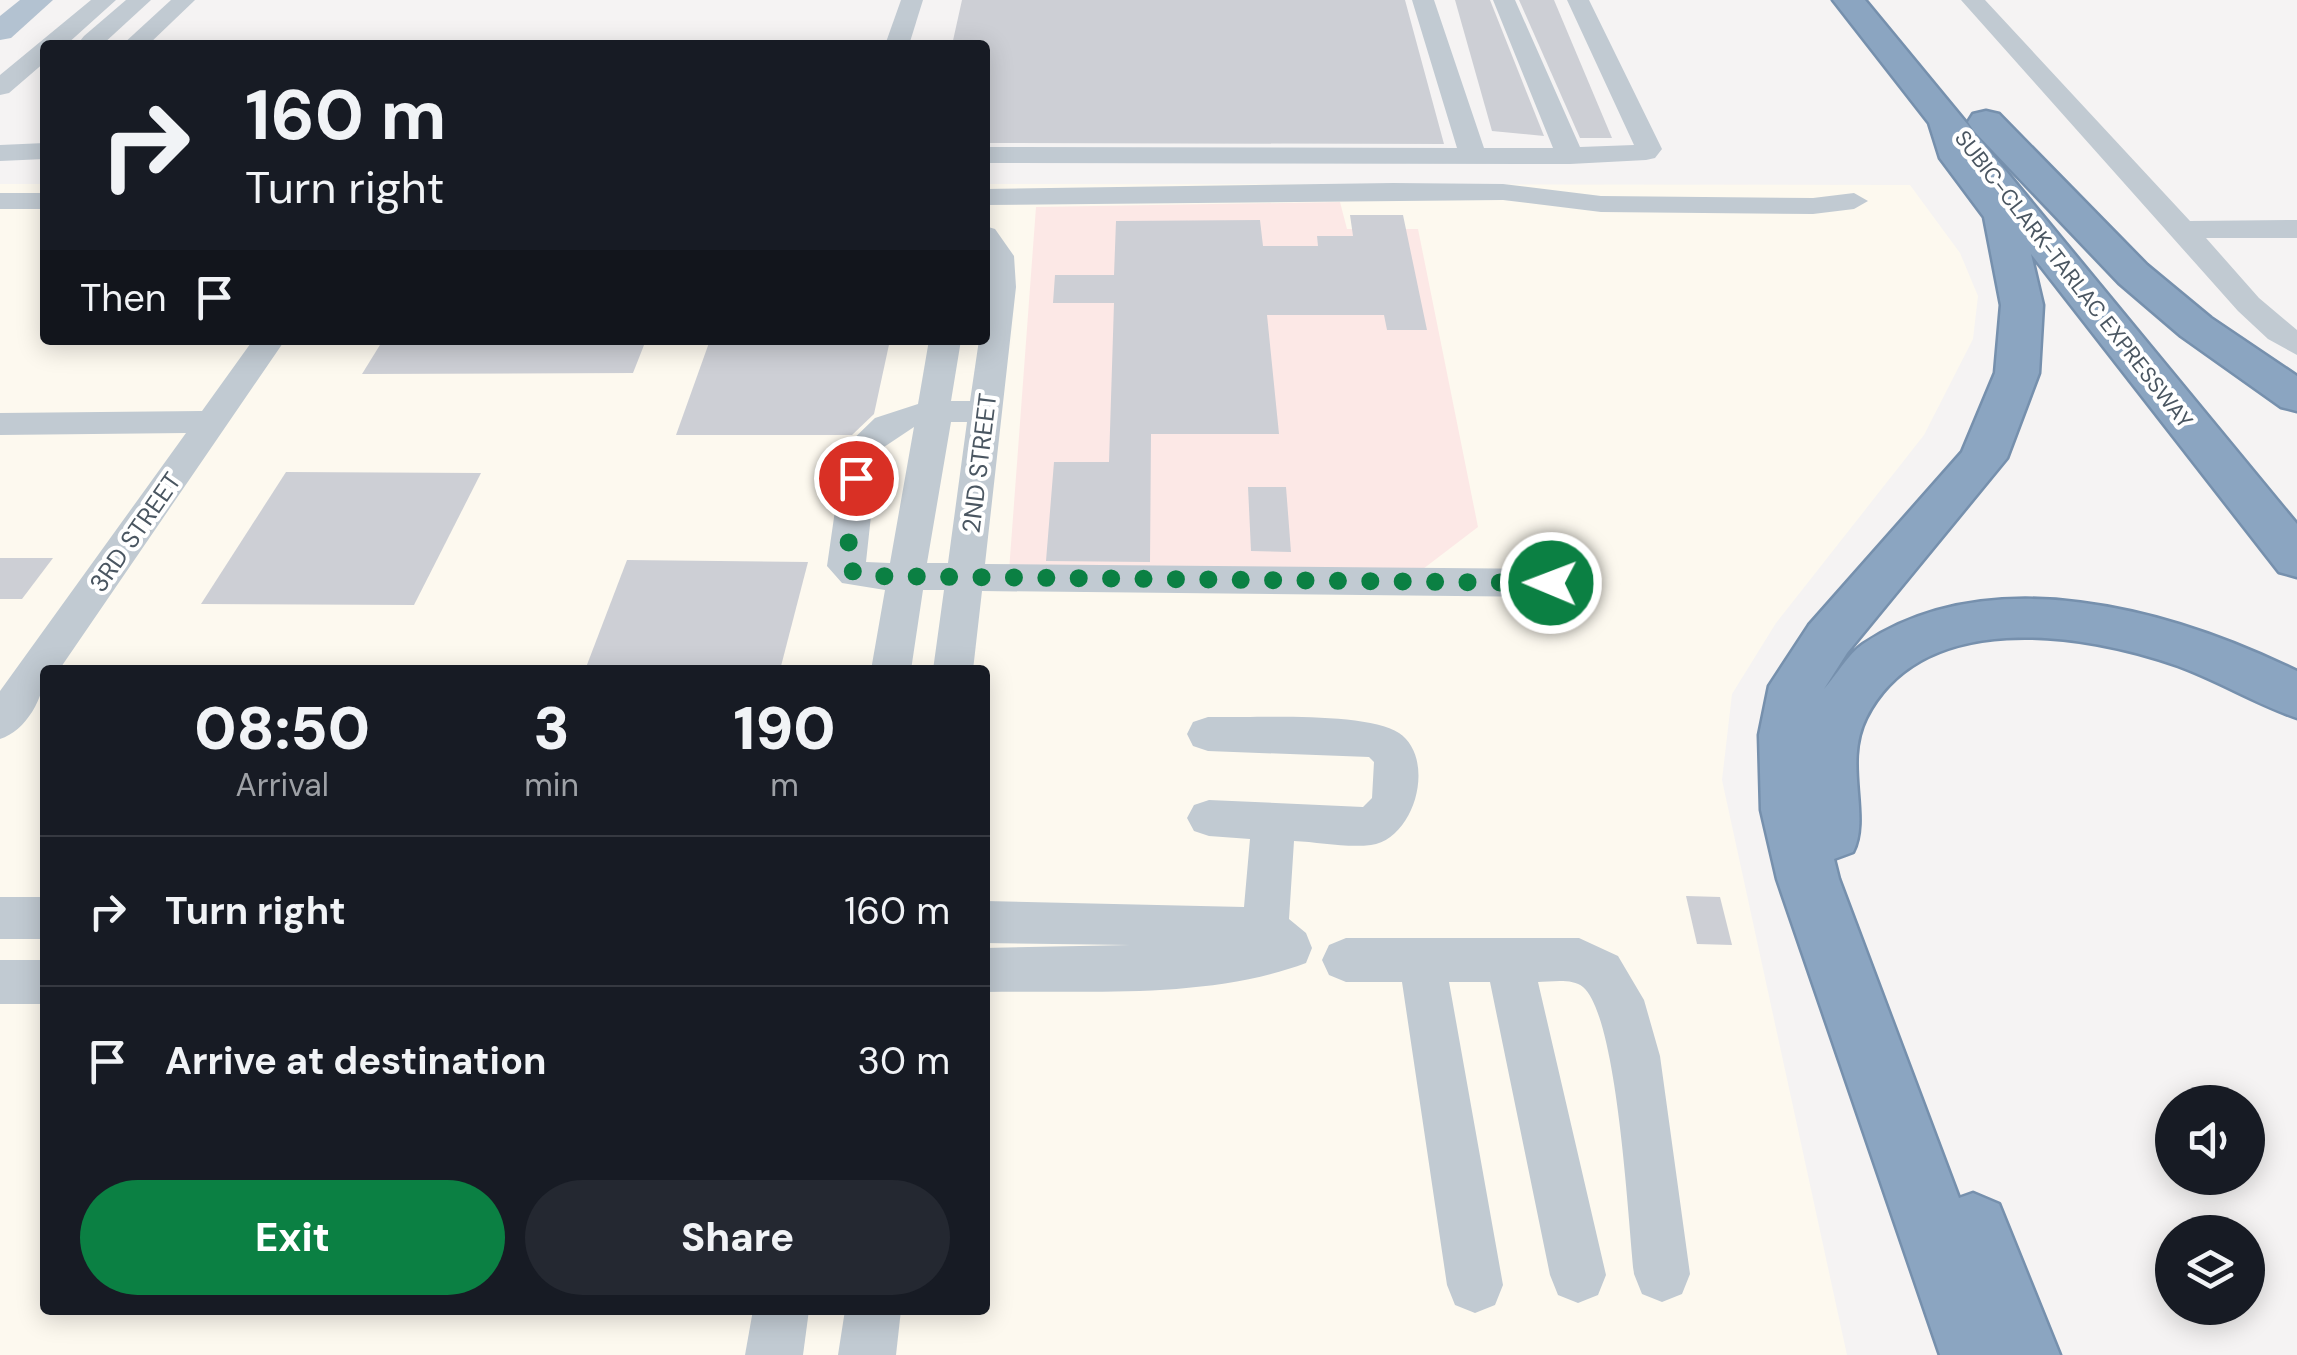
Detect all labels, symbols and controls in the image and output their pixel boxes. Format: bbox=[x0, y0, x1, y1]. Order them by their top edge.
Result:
text: 160 m bbox=[245, 70, 446, 161]
icon: right bbox=[80, 80, 210, 210]
street label: SUBIC-CLARK-TARLAC EXPRESSWAY bbox=[1948, 124, 2199, 434]
text: Turn right bbox=[245, 158, 444, 217]
icon: arrive bbox=[187, 270, 242, 325]
text: Then bbox=[80, 273, 167, 323]
street label: 2ND STREET bbox=[955, 391, 1004, 535]
pin bbox=[814, 436, 899, 521]
icon: arrive bbox=[829, 451, 884, 506]
street label: 3RD STREET bbox=[82, 466, 189, 599]
position arrow bbox=[1499, 531, 1603, 635]
text: 08:50 bbox=[194, 689, 370, 768]
text: 3 bbox=[533, 689, 570, 768]
text: 190 bbox=[733, 689, 836, 768]
text: Arrival bbox=[236, 764, 329, 806]
text: min bbox=[524, 764, 579, 806]
text: m bbox=[770, 764, 799, 806]
icon: right bbox=[80, 884, 135, 939]
text: Turn right bbox=[165, 886, 346, 936]
text: 160 m bbox=[844, 886, 950, 936]
icon: arrive bbox=[80, 1034, 135, 1089]
text: Arrive at destination bbox=[165, 1036, 547, 1086]
text: 30 m bbox=[858, 1036, 950, 1086]
map controls bbox=[2155, 1085, 2265, 1325]
button: sound bbox=[2155, 1085, 2265, 1195]
button: Exit bbox=[80, 1180, 505, 1295]
button: Share bbox=[525, 1180, 950, 1295]
button: layers bbox=[2155, 1215, 2265, 1325]

